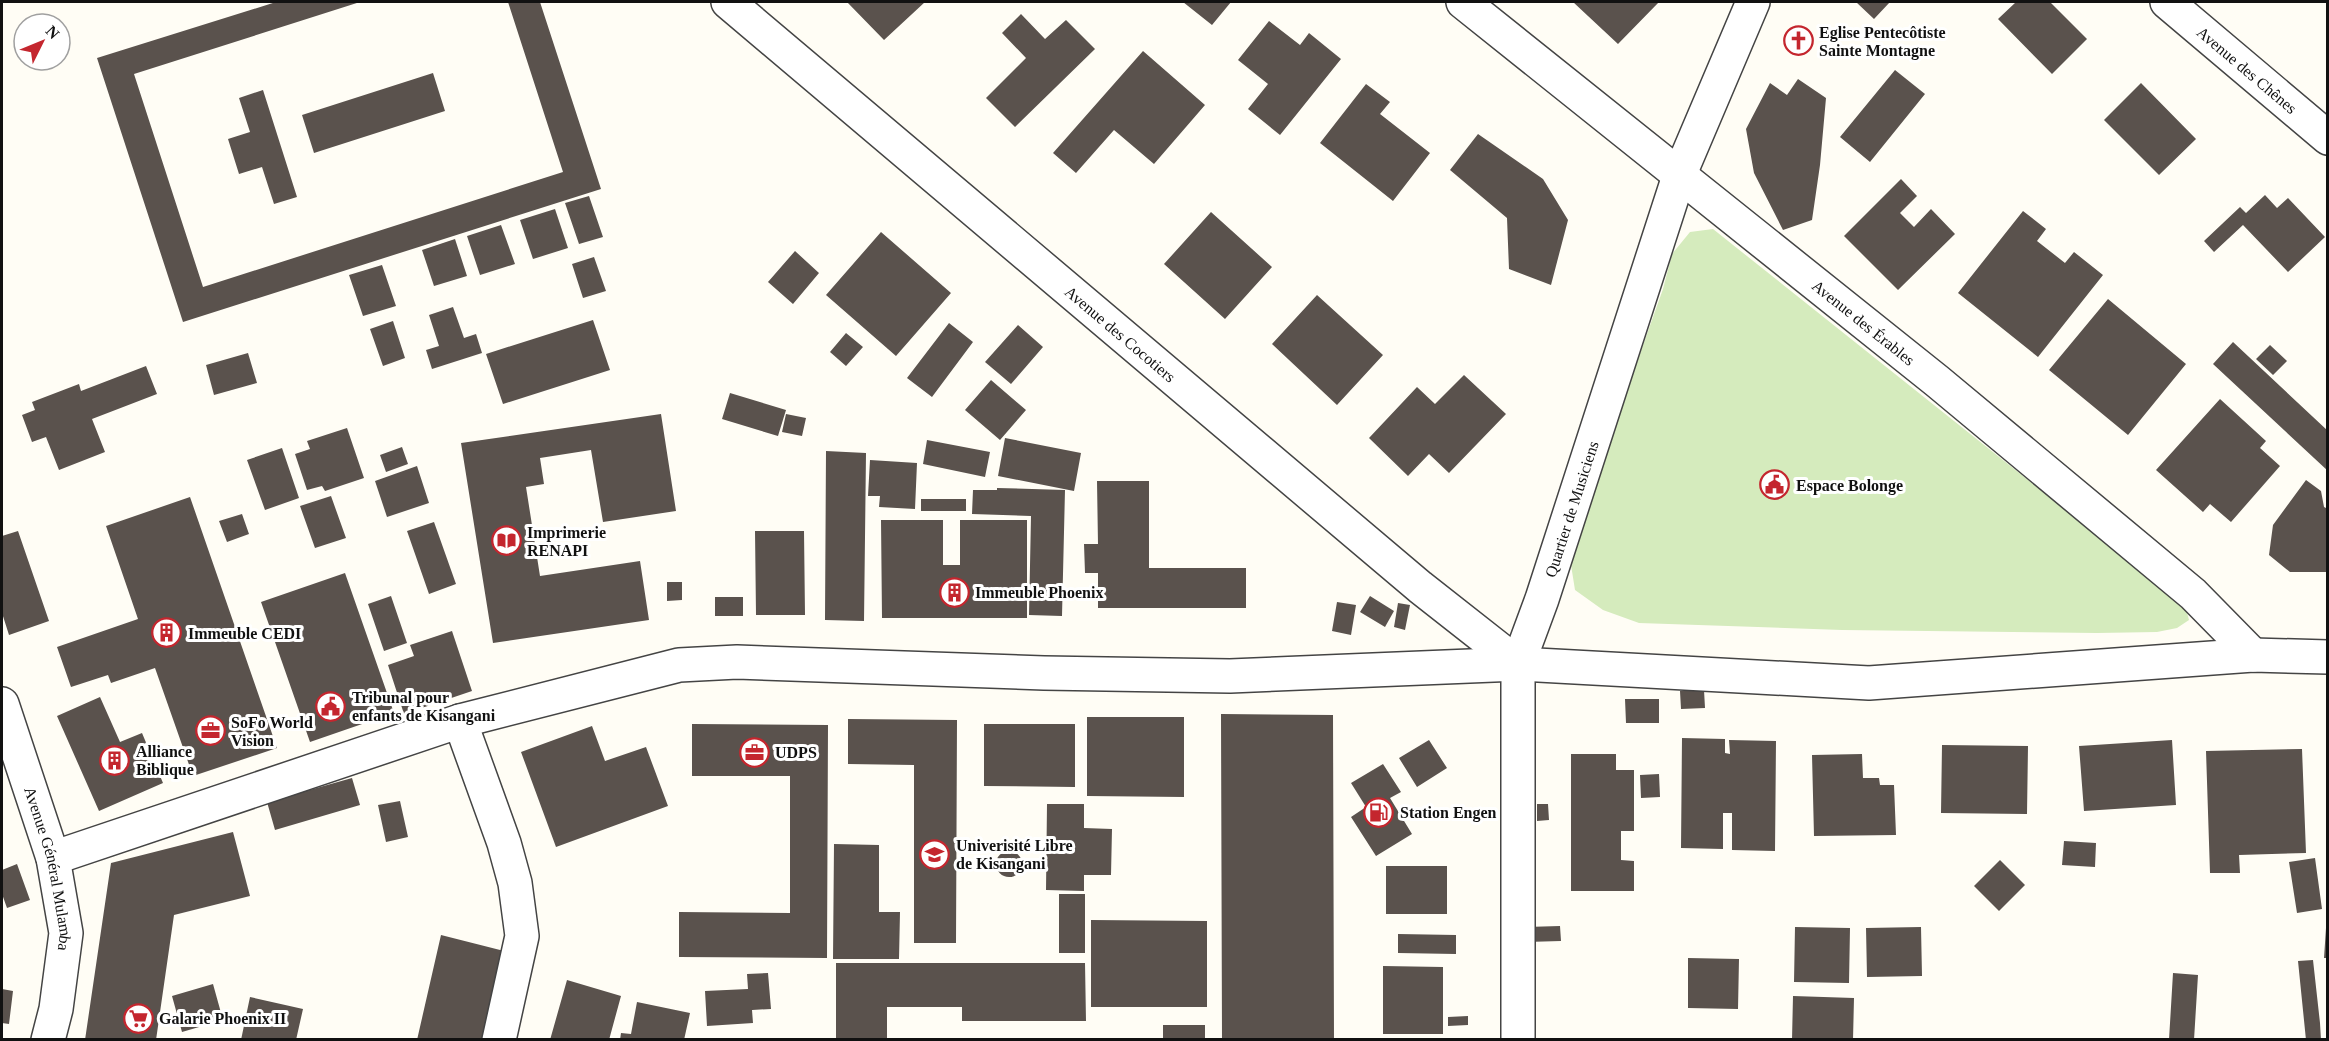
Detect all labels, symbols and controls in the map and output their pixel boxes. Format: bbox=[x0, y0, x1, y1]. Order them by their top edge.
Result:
north arrow bbox=[12, 12, 72, 72]
text: N bbox=[42, 22, 63, 42]
street label: Avenue des Chênes bbox=[2194, 23, 2300, 117]
place label: Eglise Pentecôtiste Sainte Montagne bbox=[1819, 24, 1946, 60]
church icon: Eglise Pentecôtiste Sainte Montagne bbox=[1782, 25, 1814, 57]
street label: Avenue des Érables bbox=[1809, 277, 1918, 369]
street label: Avenue des Cocotiers bbox=[1062, 283, 1179, 386]
street label: Quartier de Musiciens bbox=[1542, 439, 1602, 579]
public building icon: Espace Bolonge bbox=[1759, 469, 1791, 501]
place label: Espace Bolonge bbox=[1796, 477, 1903, 495]
place label: Imprimerie RENAPI bbox=[527, 524, 606, 559]
library icon: Imprimerie RENAPI bbox=[490, 525, 522, 557]
building icon: Immeuble Phoenix bbox=[938, 576, 970, 608]
place label: Immeuble Phoenix bbox=[975, 584, 1103, 601]
building icon: Immeuble CEDI bbox=[151, 617, 183, 649]
place label: Immeuble CEDI bbox=[188, 625, 301, 642]
place label: Tribunal pour enfants de Kisangani bbox=[352, 689, 496, 725]
public building icon: Tribunal pour enfants de Kisangani bbox=[315, 690, 347, 722]
place label: SoFo World Vision bbox=[231, 714, 313, 749]
office icon: SoFo World Vision bbox=[194, 715, 226, 747]
office icon: UDPS bbox=[738, 736, 770, 768]
place label: Alliance Biblique bbox=[136, 743, 194, 779]
building icon: Alliance Biblique bbox=[99, 744, 131, 776]
place label: UDPS bbox=[775, 744, 817, 761]
street label: Avenue Général Mulamba bbox=[21, 785, 74, 952]
fuel station icon: Station Engen bbox=[1363, 796, 1395, 828]
place label: Station Engen bbox=[1400, 804, 1497, 822]
place label: Univerisité Libre de Kisangani bbox=[956, 837, 1073, 873]
school or university icon: Univerisité Libre de Kisangani bbox=[919, 838, 951, 870]
supermarket icon: Galarie Phoenix II bbox=[122, 1002, 154, 1034]
place label: Galarie Phoenix II bbox=[159, 1010, 286, 1027]

